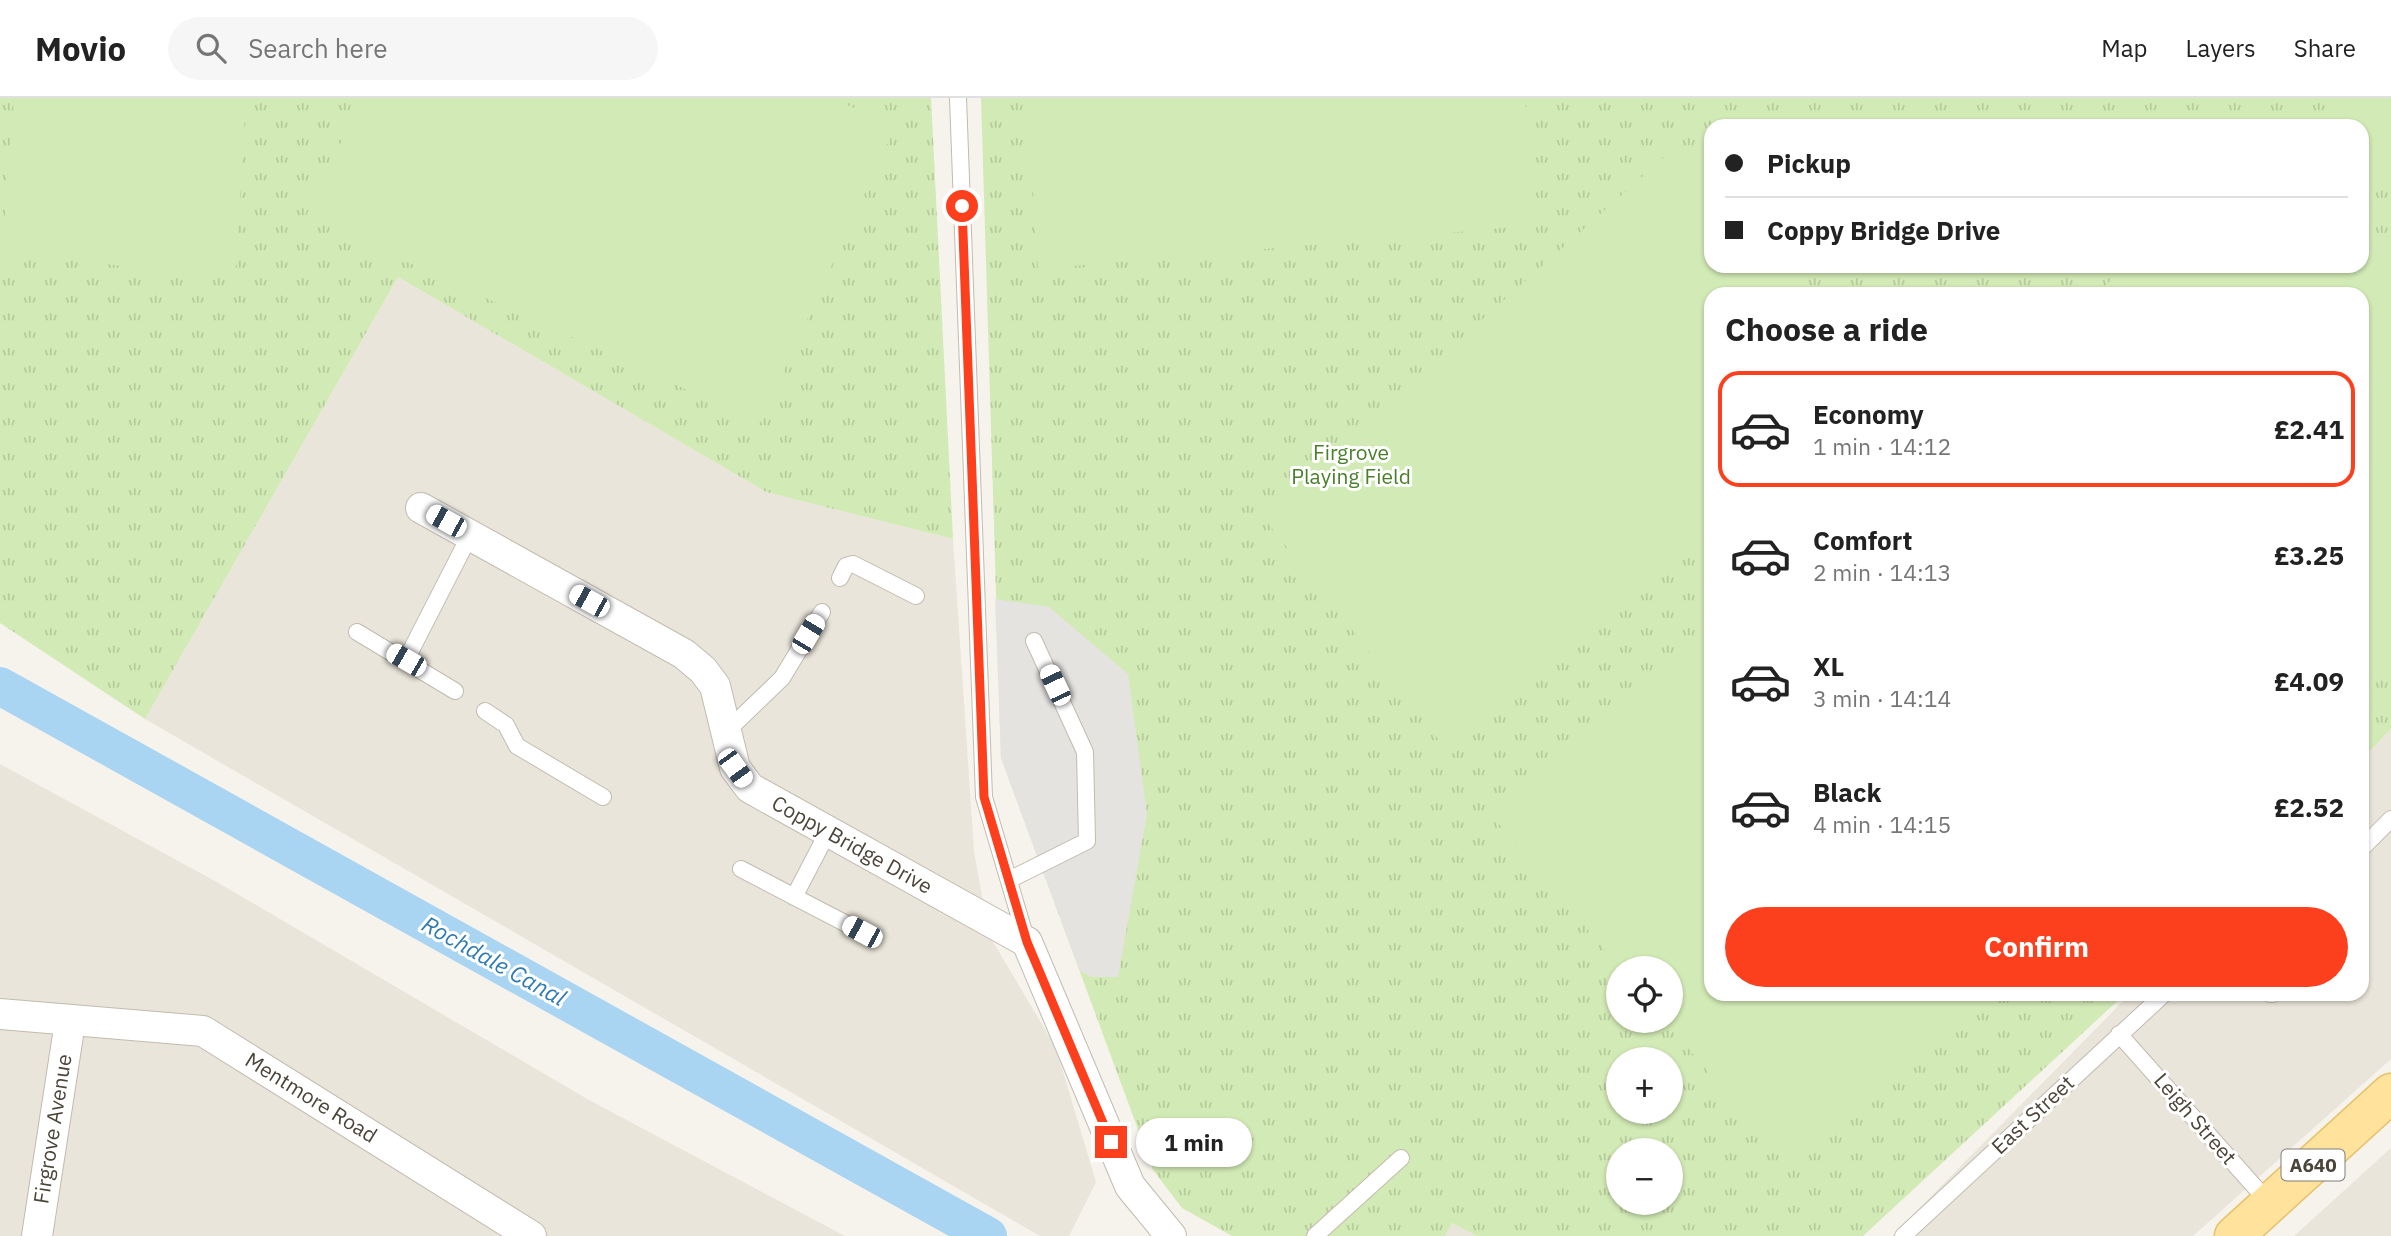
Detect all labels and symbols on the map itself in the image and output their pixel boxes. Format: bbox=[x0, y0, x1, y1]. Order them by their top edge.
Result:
route start bbox=[946, 190, 978, 222]
park label: Firgrove Playing Field bbox=[1291, 438, 1411, 490]
car bbox=[423, 502, 470, 540]
car bbox=[566, 582, 613, 620]
car bbox=[789, 611, 828, 657]
car bbox=[383, 640, 430, 680]
car bbox=[1037, 662, 1074, 708]
car bbox=[715, 745, 756, 791]
street label: Coppy Bridge Drive bbox=[767, 788, 938, 900]
water label: Rochdale Canal bbox=[417, 908, 573, 1013]
car bbox=[839, 913, 886, 951]
street label: Mentmore Road bbox=[240, 1045, 383, 1149]
street label: Firgrove Avenue bbox=[26, 1052, 78, 1206]
street label: Leigh Street bbox=[2148, 1067, 2243, 1170]
street label: East Street bbox=[1985, 1069, 2080, 1160]
callout: 1 min bbox=[1136, 1118, 1251, 1166]
route end bbox=[1095, 1126, 1127, 1158]
road number: A640 bbox=[2282, 1149, 2344, 1180]

